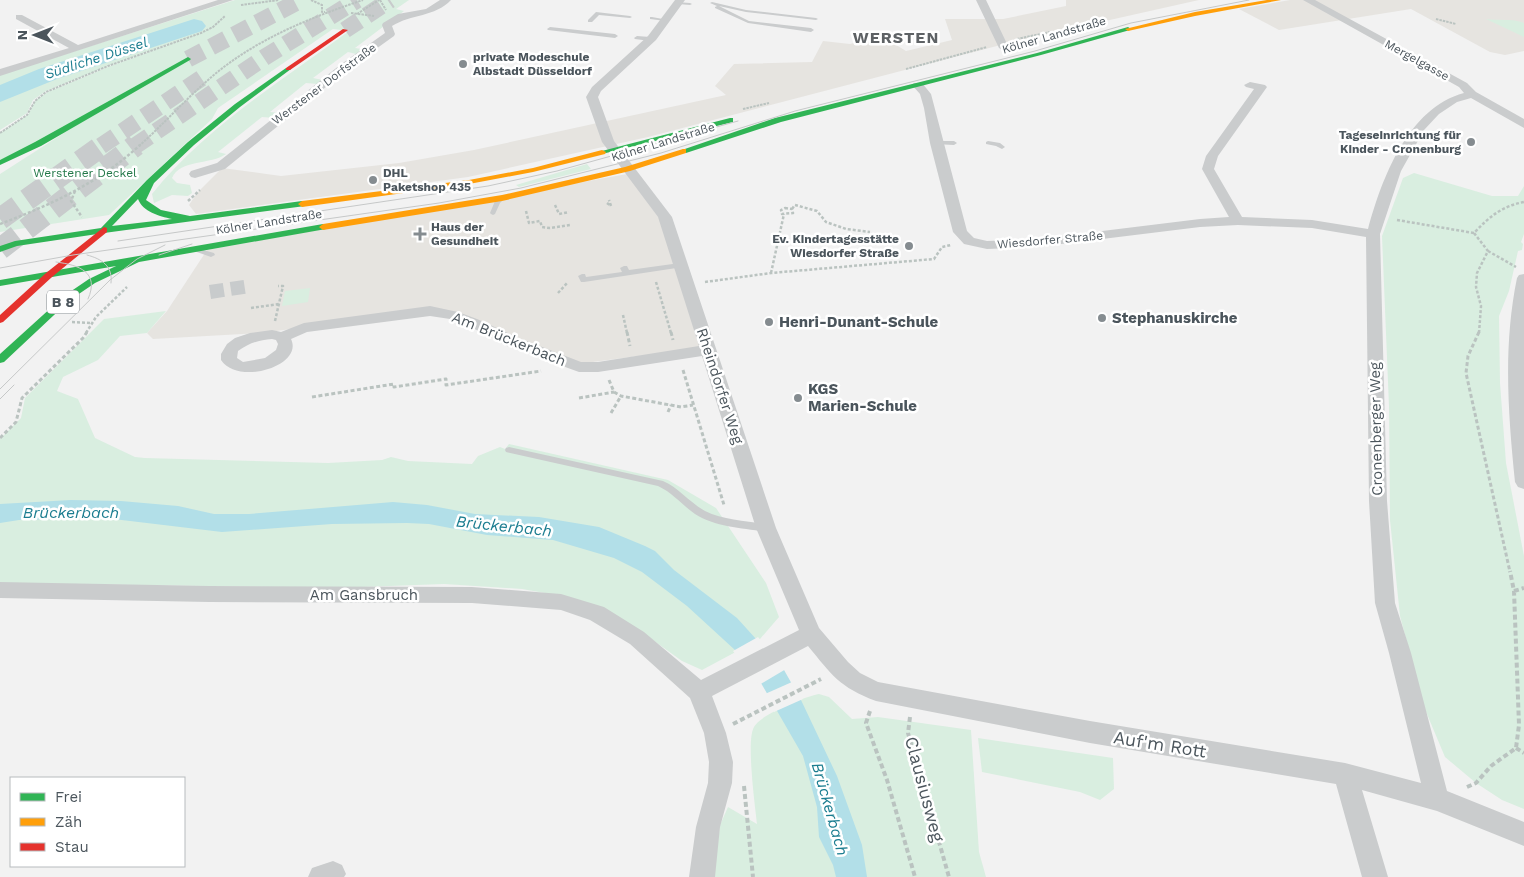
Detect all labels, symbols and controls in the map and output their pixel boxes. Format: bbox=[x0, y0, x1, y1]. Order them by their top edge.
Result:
north arrow bbox=[10, 10, 60, 60]
street label: Kölner Landstraße bbox=[1000, 13, 1108, 57]
district label: WERSTEN bbox=[853, 28, 939, 47]
text: N bbox=[14, 30, 30, 40]
water label: Südliche Düssel bbox=[43, 34, 149, 82]
street label: Mergelgasse bbox=[1382, 37, 1452, 83]
street label: Werstener Dorfstraße bbox=[269, 40, 379, 128]
place label: private Modeschule Albstadt Düsseldorf bbox=[473, 50, 592, 78]
marker: private Modeschule Albstadt Düsseldorf bbox=[457, 58, 469, 70]
street label: Kölner Landstraße bbox=[610, 120, 716, 164]
place label: Tageseinrichtung für Kinder - Cronenburg bbox=[1339, 128, 1462, 156]
marker: Tageseinrichtung für Kinder - Cronenburg bbox=[1465, 136, 1477, 148]
park label: Werstener Deckel bbox=[33, 166, 137, 180]
place label: DHL Paketshop 435 bbox=[383, 166, 471, 194]
marker: DHL Paketshop 435 bbox=[367, 174, 379, 186]
street label: Kölner Landstraße bbox=[215, 207, 323, 237]
place label: Haus der Gesundheit bbox=[431, 220, 499, 248]
marker: Haus der Gesundheit bbox=[413, 227, 427, 241]
street label: Wiesdorfer Straße bbox=[996, 228, 1104, 252]
place label: Ev. Kindertagesstätte Wiesdorfer Straße bbox=[772, 232, 899, 260]
marker: Ev. Kindertagesstätte Wiesdorfer Straße bbox=[903, 240, 915, 252]
road number: B 8 bbox=[47, 290, 79, 314]
street label: Am Brückerbach bbox=[449, 308, 569, 370]
place label: Stephanuskirche bbox=[1112, 309, 1238, 327]
marker: Stephanuskirche bbox=[1096, 312, 1108, 324]
place label: Henri-Dunant-Schule bbox=[779, 313, 939, 331]
marker: Henri-Dunant-Schule bbox=[763, 316, 775, 328]
street label: Rheindorfer Weg bbox=[693, 326, 747, 446]
street label: Cronenberger Weg bbox=[1366, 362, 1386, 496]
place label: KGS Marien-Schule bbox=[808, 380, 917, 415]
marker: KGS Marien-Schule bbox=[792, 392, 804, 404]
water label: Brückerbach bbox=[23, 503, 119, 522]
water label: Brückerbach bbox=[455, 512, 553, 540]
street label: Am Gansbruch bbox=[310, 586, 418, 604]
street label: Auf'm Rott bbox=[1112, 726, 1208, 762]
street label: Clausiusweg bbox=[901, 734, 949, 844]
water label: Brückerbach bbox=[808, 760, 852, 858]
legend bbox=[10, 777, 185, 867]
text: Frei bbox=[55, 788, 82, 806]
text: Zäh bbox=[55, 813, 82, 831]
text: Stau bbox=[55, 838, 89, 856]

